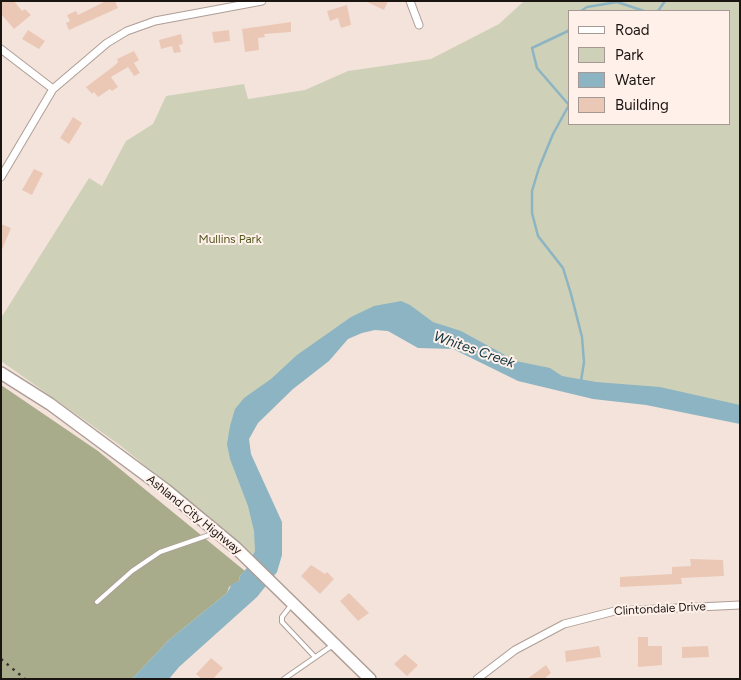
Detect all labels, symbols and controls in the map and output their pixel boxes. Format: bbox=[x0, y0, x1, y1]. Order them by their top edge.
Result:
legend bbox=[568, 10, 731, 125]
text: Road bbox=[615, 21, 650, 39]
text: Park bbox=[615, 46, 644, 64]
text: Water bbox=[615, 71, 655, 89]
text: Building bbox=[615, 96, 669, 114]
park label: Mullins Park bbox=[199, 232, 261, 246]
water label: Whites Creek bbox=[431, 328, 517, 372]
street label: Ashland City Highway bbox=[144, 472, 244, 558]
street label: Clintondale Drive bbox=[614, 599, 706, 619]

